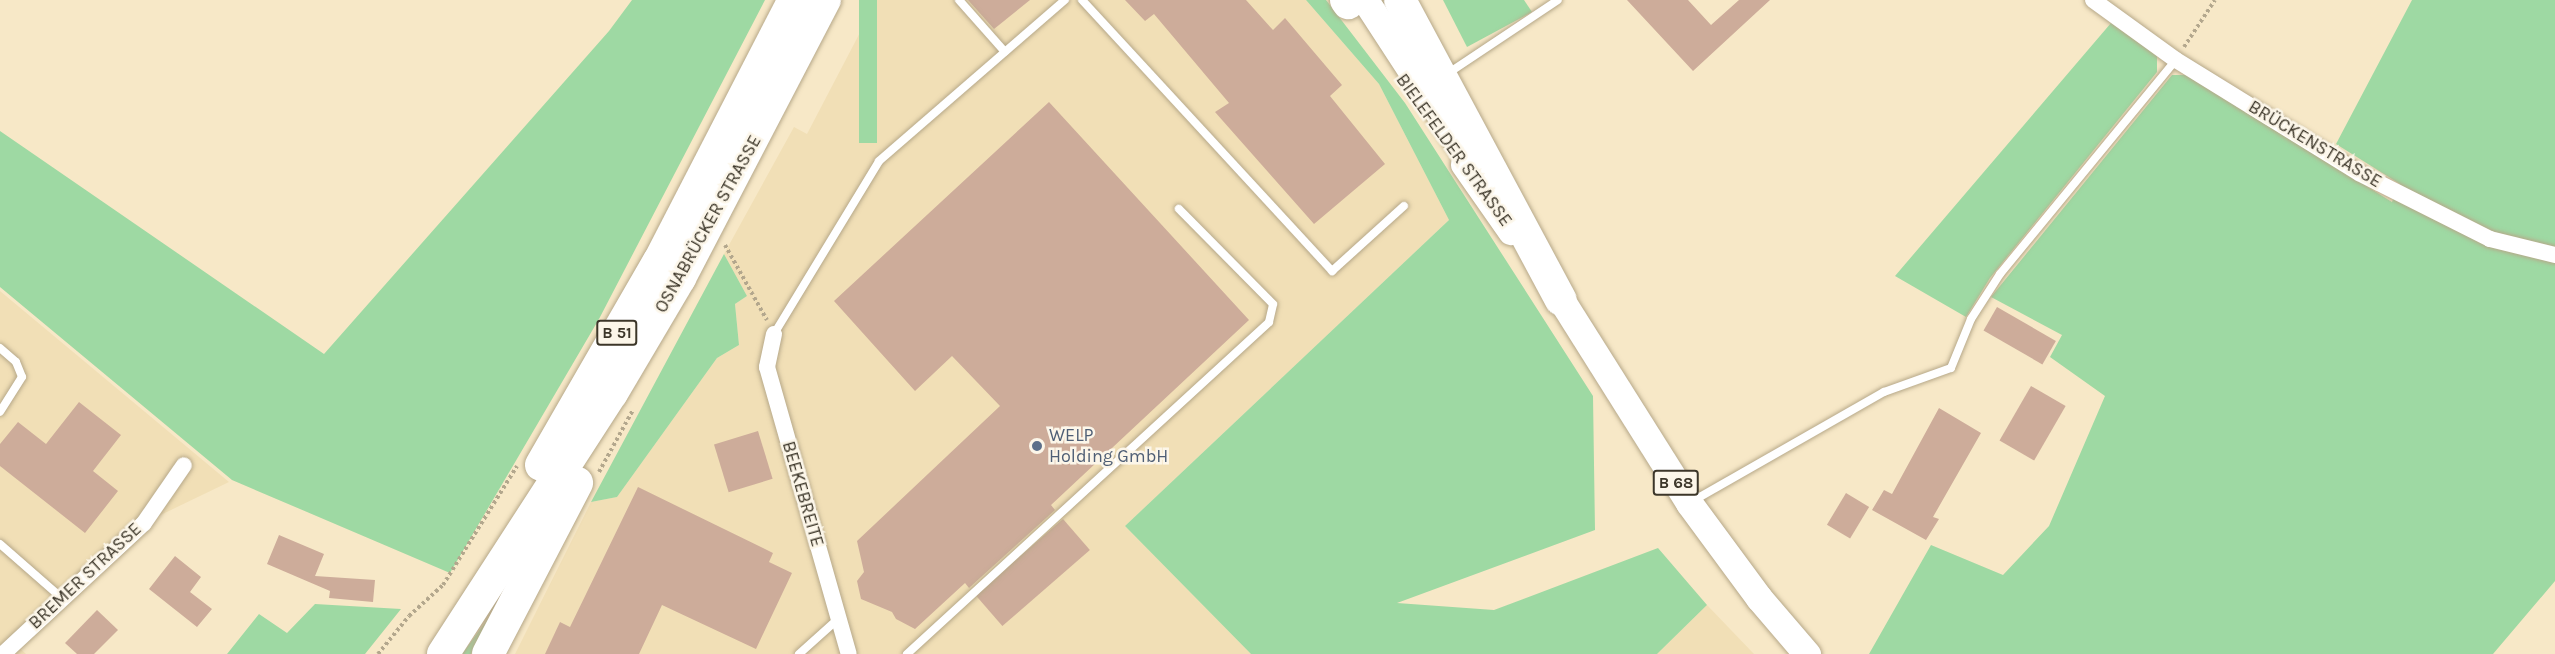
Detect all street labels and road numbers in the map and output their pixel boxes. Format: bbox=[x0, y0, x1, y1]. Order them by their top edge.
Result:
street label: BIELEFELDER STRASSE bbox=[1391, 70, 1517, 230]
street label: BRÜCKENSTRASSE bbox=[2245, 96, 2385, 192]
street label: OSNABRÜCKER STRASSE bbox=[650, 131, 766, 317]
road number: B 51 bbox=[596, 320, 638, 346]
street label: BEEKEBREITE bbox=[778, 439, 828, 549]
road number: B 68 bbox=[1652, 470, 1700, 496]
street label: BREMER STRASSE bbox=[24, 518, 146, 634]

